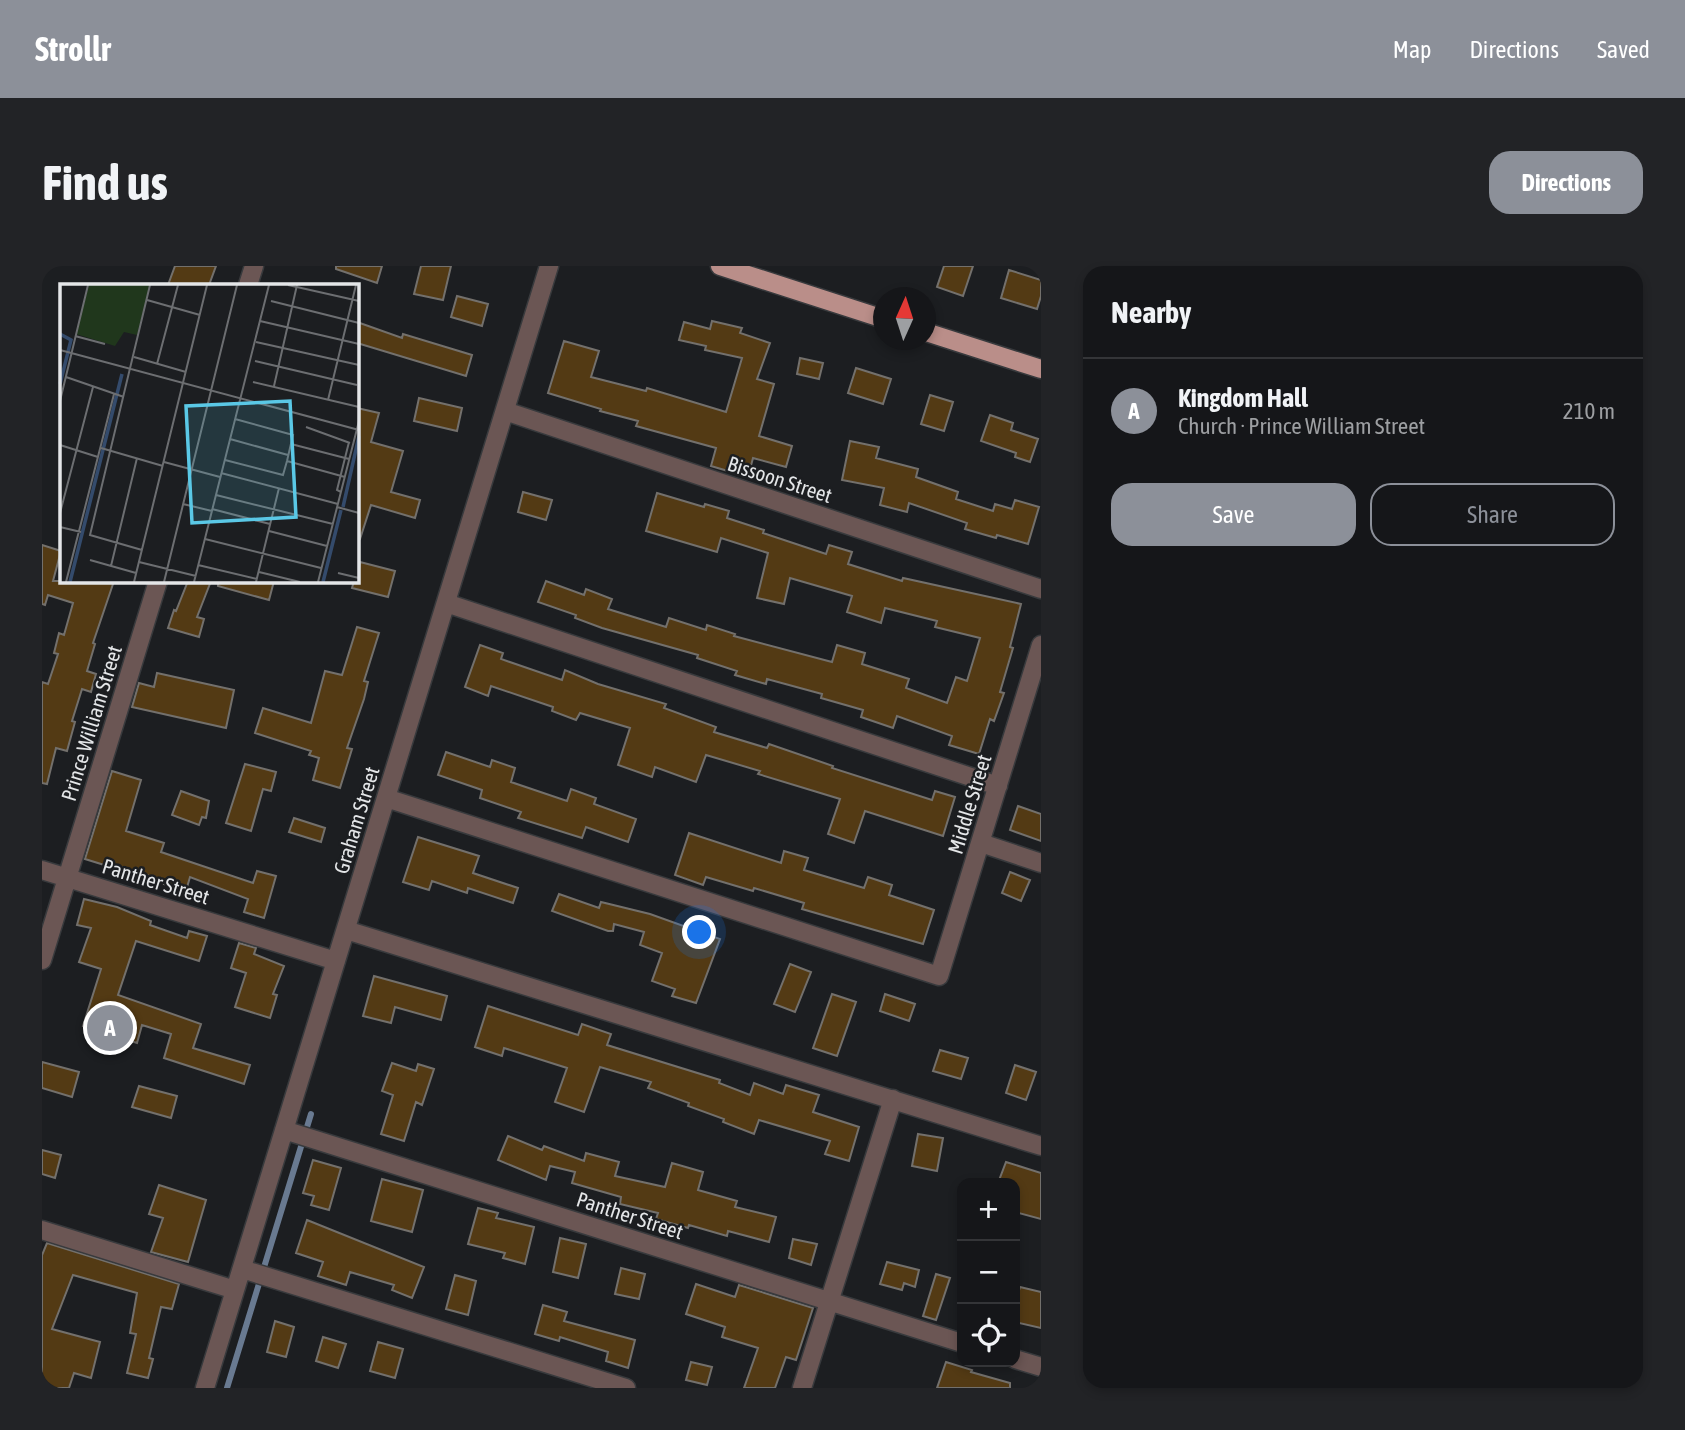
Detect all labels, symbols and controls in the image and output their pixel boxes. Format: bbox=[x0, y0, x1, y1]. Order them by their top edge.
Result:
text: Strollr bbox=[35, 30, 111, 68]
text: Map bbox=[1393, 36, 1431, 63]
text: Directions bbox=[1469, 36, 1559, 63]
text: Saved bbox=[1597, 36, 1650, 63]
button: Directions bbox=[1489, 151, 1643, 214]
text: Find us bbox=[42, 154, 168, 210]
inset map bbox=[60, 284, 359, 583]
north arrow bbox=[873, 287, 936, 350]
text: Nearby bbox=[1111, 295, 1191, 329]
text: Kingdom Hall bbox=[1178, 383, 1308, 413]
text: A bbox=[1128, 398, 1140, 424]
text: 210 m bbox=[1563, 398, 1615, 424]
text: Church · Prince William Street bbox=[1178, 413, 1425, 439]
street label: Bissoon Street bbox=[725, 451, 835, 507]
button: Save bbox=[1111, 483, 1356, 546]
button: Share bbox=[1370, 483, 1615, 546]
street label: Prince William Street bbox=[56, 642, 126, 804]
street label: Middle Street bbox=[943, 751, 995, 857]
street label: Graham Street bbox=[328, 764, 384, 876]
street label: Panther Street bbox=[100, 853, 212, 909]
your location bbox=[682, 915, 716, 949]
pin: A bbox=[87, 1002, 133, 1054]
map controls bbox=[957, 1178, 1020, 1367]
button: + bbox=[957, 1178, 1020, 1241]
street label: Panther Street bbox=[574, 1186, 686, 1244]
button: − bbox=[957, 1241, 1020, 1304]
button: locate bbox=[957, 1304, 1020, 1367]

